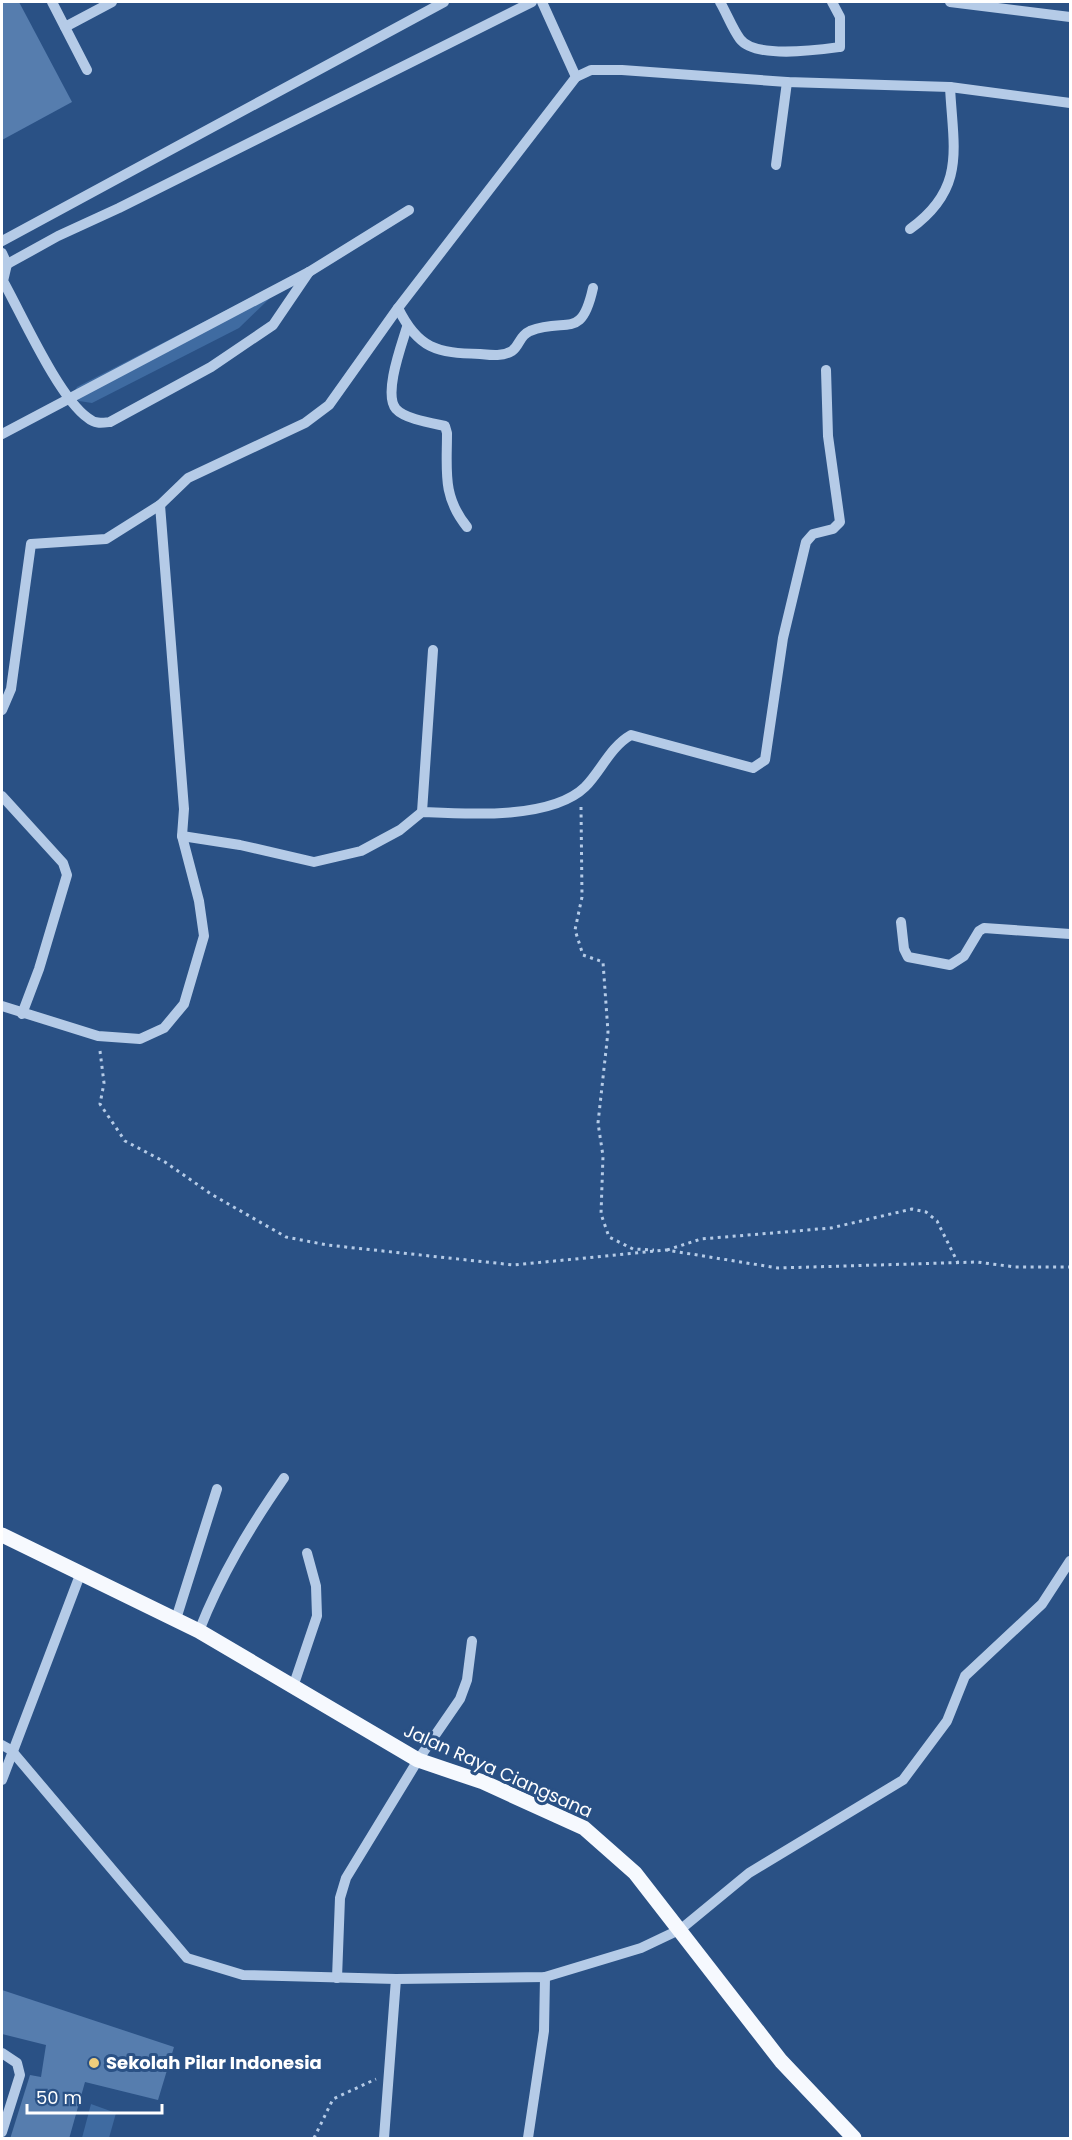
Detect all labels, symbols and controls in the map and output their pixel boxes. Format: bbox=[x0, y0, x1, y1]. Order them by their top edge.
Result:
street label: Jalan Raya Ciangsana bbox=[400, 1718, 597, 1824]
place label: Sekolah Pilar Indonesia bbox=[106, 2050, 322, 2075]
marker: Sekolah Pilar Indonesia bbox=[87, 2056, 101, 2070]
scale bar bbox=[27, 2077, 162, 2115]
text: 50 m bbox=[36, 2085, 82, 2110]

